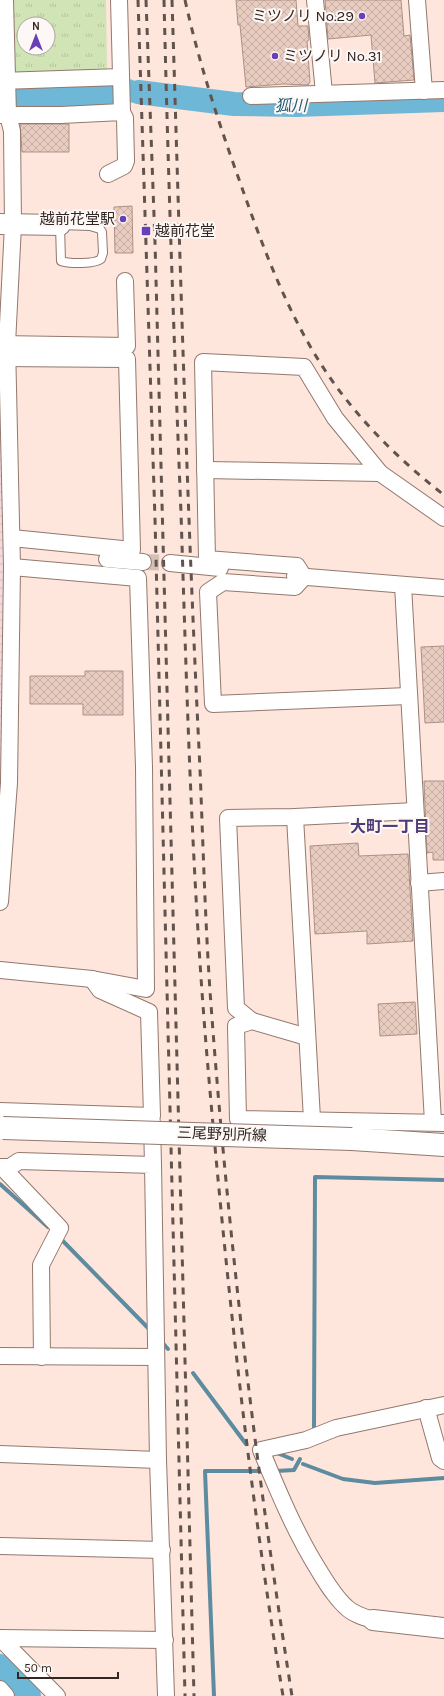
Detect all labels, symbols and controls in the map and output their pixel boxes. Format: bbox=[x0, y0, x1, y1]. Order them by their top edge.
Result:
place label: ミツノリ No.29 bbox=[252, 7, 354, 25]
marker: ミツノリ No.29 bbox=[357, 11, 367, 21]
north arrow bbox=[16, 16, 56, 56]
text: N bbox=[32, 20, 40, 33]
place label: ミツノリ No.31 bbox=[283, 47, 382, 65]
marker: ミツノリ No.31 bbox=[270, 51, 280, 61]
water label: 狐川 bbox=[275, 96, 309, 115]
place label: 越前花堂駅 bbox=[39, 210, 115, 228]
marker: 越前花堂駅 bbox=[118, 214, 128, 224]
place label: 越前花堂 bbox=[154, 222, 215, 240]
marker: 越前花堂 bbox=[140, 225, 152, 237]
district label: 大町一丁目 bbox=[350, 817, 430, 836]
street label: 三尾野別所線 bbox=[177, 1123, 267, 1145]
scale bar bbox=[18, 1654, 118, 1680]
text: 50 m bbox=[24, 1661, 52, 1675]

